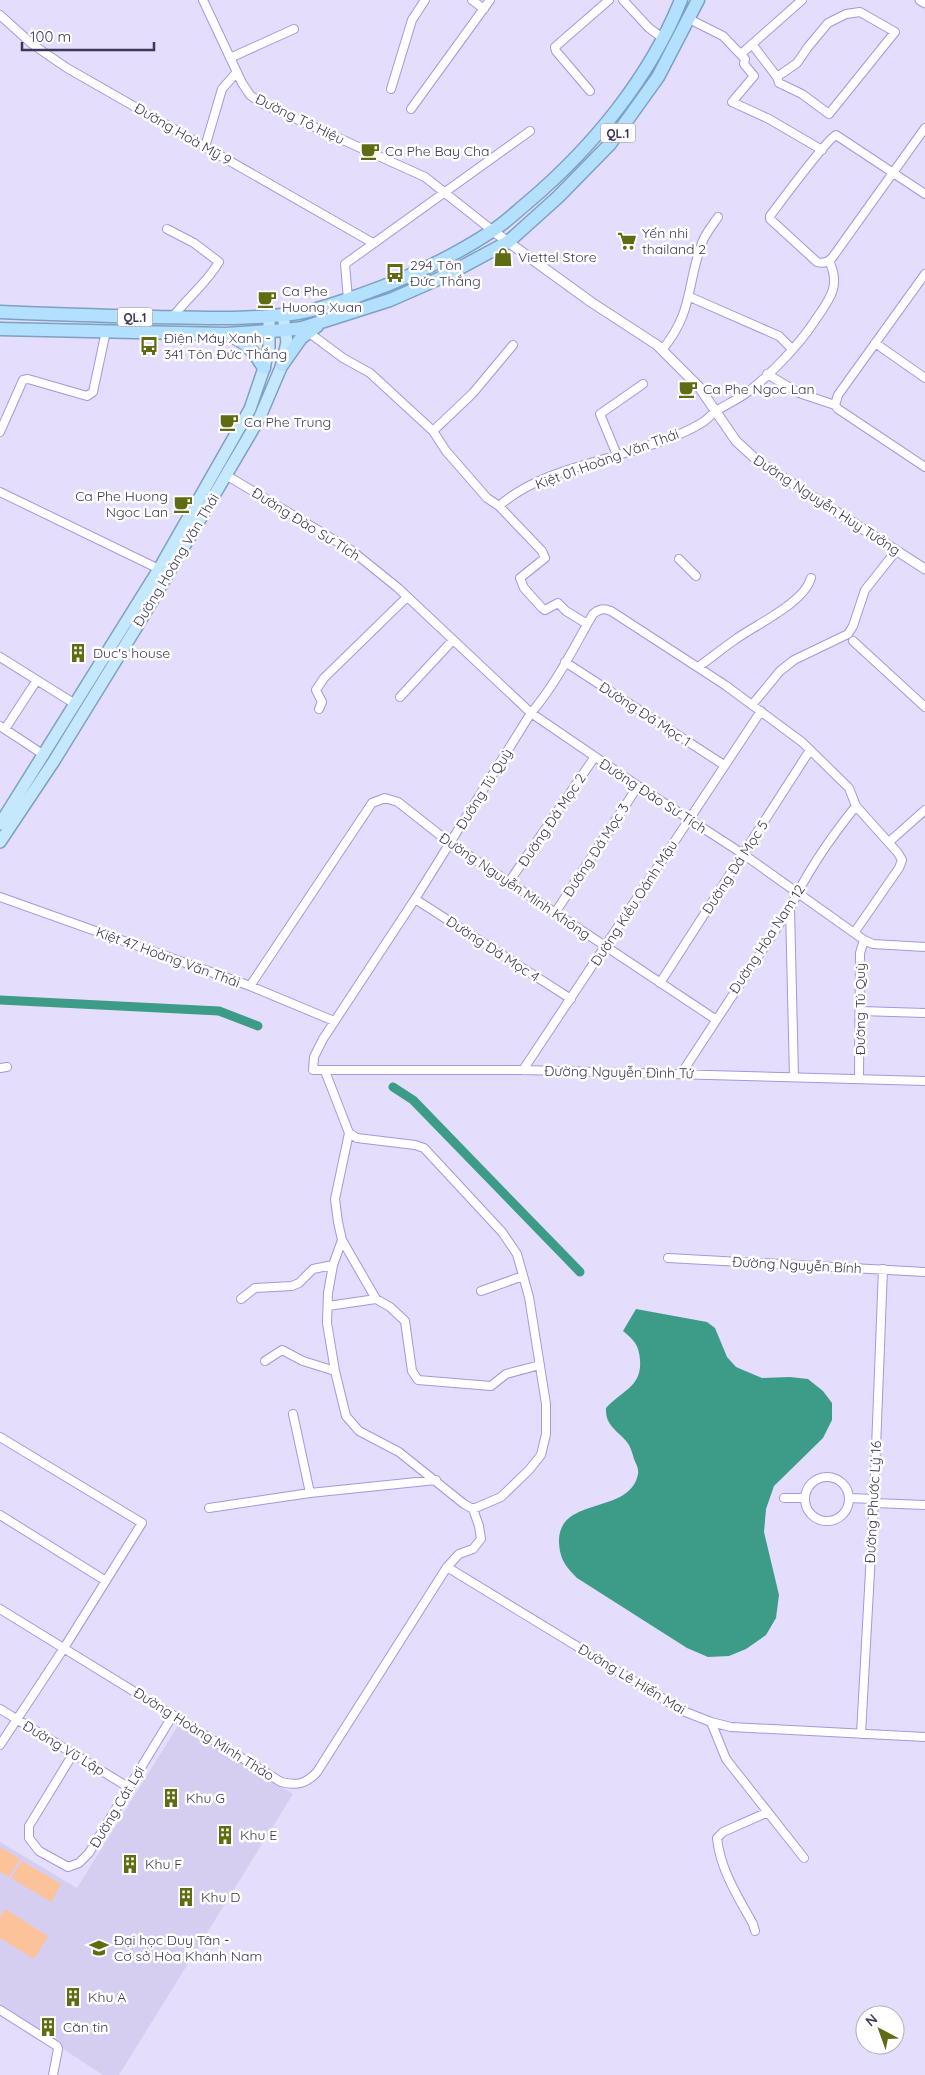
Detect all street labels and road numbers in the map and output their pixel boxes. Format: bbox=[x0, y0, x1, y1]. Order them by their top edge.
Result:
street label: Đường Tô Hiệu bbox=[253, 90, 347, 148]
street label: Đường Hoà Mỹ 9 bbox=[131, 99, 235, 169]
road number: QL.1 bbox=[600, 124, 636, 142]
road number: QL.1 bbox=[118, 308, 152, 326]
street label: Kiệt 01 Hoàng Văn Thái bbox=[533, 425, 681, 493]
street label: Đường Nguyễn Huy Tưởng bbox=[750, 451, 904, 559]
street label: Đường Đào Sư Tích bbox=[249, 483, 363, 565]
street label: Đường Hoàng Văn Thái bbox=[129, 490, 223, 630]
street label: Đường Đá Mọc 1 bbox=[596, 678, 694, 750]
street label: Đường Tú Quỳ bbox=[452, 745, 516, 833]
street label: Đường Đào Sư Tích bbox=[596, 755, 710, 837]
street label: Đường Đá Mọc 2 bbox=[514, 770, 590, 870]
street label: Đường Đá Mọc 3 bbox=[559, 800, 633, 900]
street label: Đường Đá Mọc 5 bbox=[698, 817, 772, 917]
street label: Đường Nguyễn Minh Không bbox=[436, 829, 594, 943]
street label: Đường Kiều Oánh Mậu bbox=[587, 837, 681, 969]
street label: Đường Hòa Nam 12 bbox=[725, 881, 809, 997]
street label: Đường Đá Mọc 4 bbox=[443, 912, 543, 986]
street label: Kiệt 47 Hoàng Văn Thái bbox=[94, 923, 242, 991]
street label: Đường Tú Quỳ bbox=[851, 963, 869, 1055]
street label: Đường Nguyễn Đình Tứ bbox=[544, 1062, 695, 1082]
street label: Đường Nguyễn Bính bbox=[732, 1253, 862, 1277]
street label: Đường Phước Lý 16 bbox=[861, 1440, 885, 1564]
street label: Đường Lê Hiến Mai bbox=[575, 1640, 689, 1718]
street label: Đường Hoàng Minh Thảo bbox=[130, 1683, 278, 1785]
street label: Đường Vũ Lập bbox=[20, 1716, 108, 1780]
street label: Đường Cát Lợi bbox=[86, 1763, 148, 1851]

